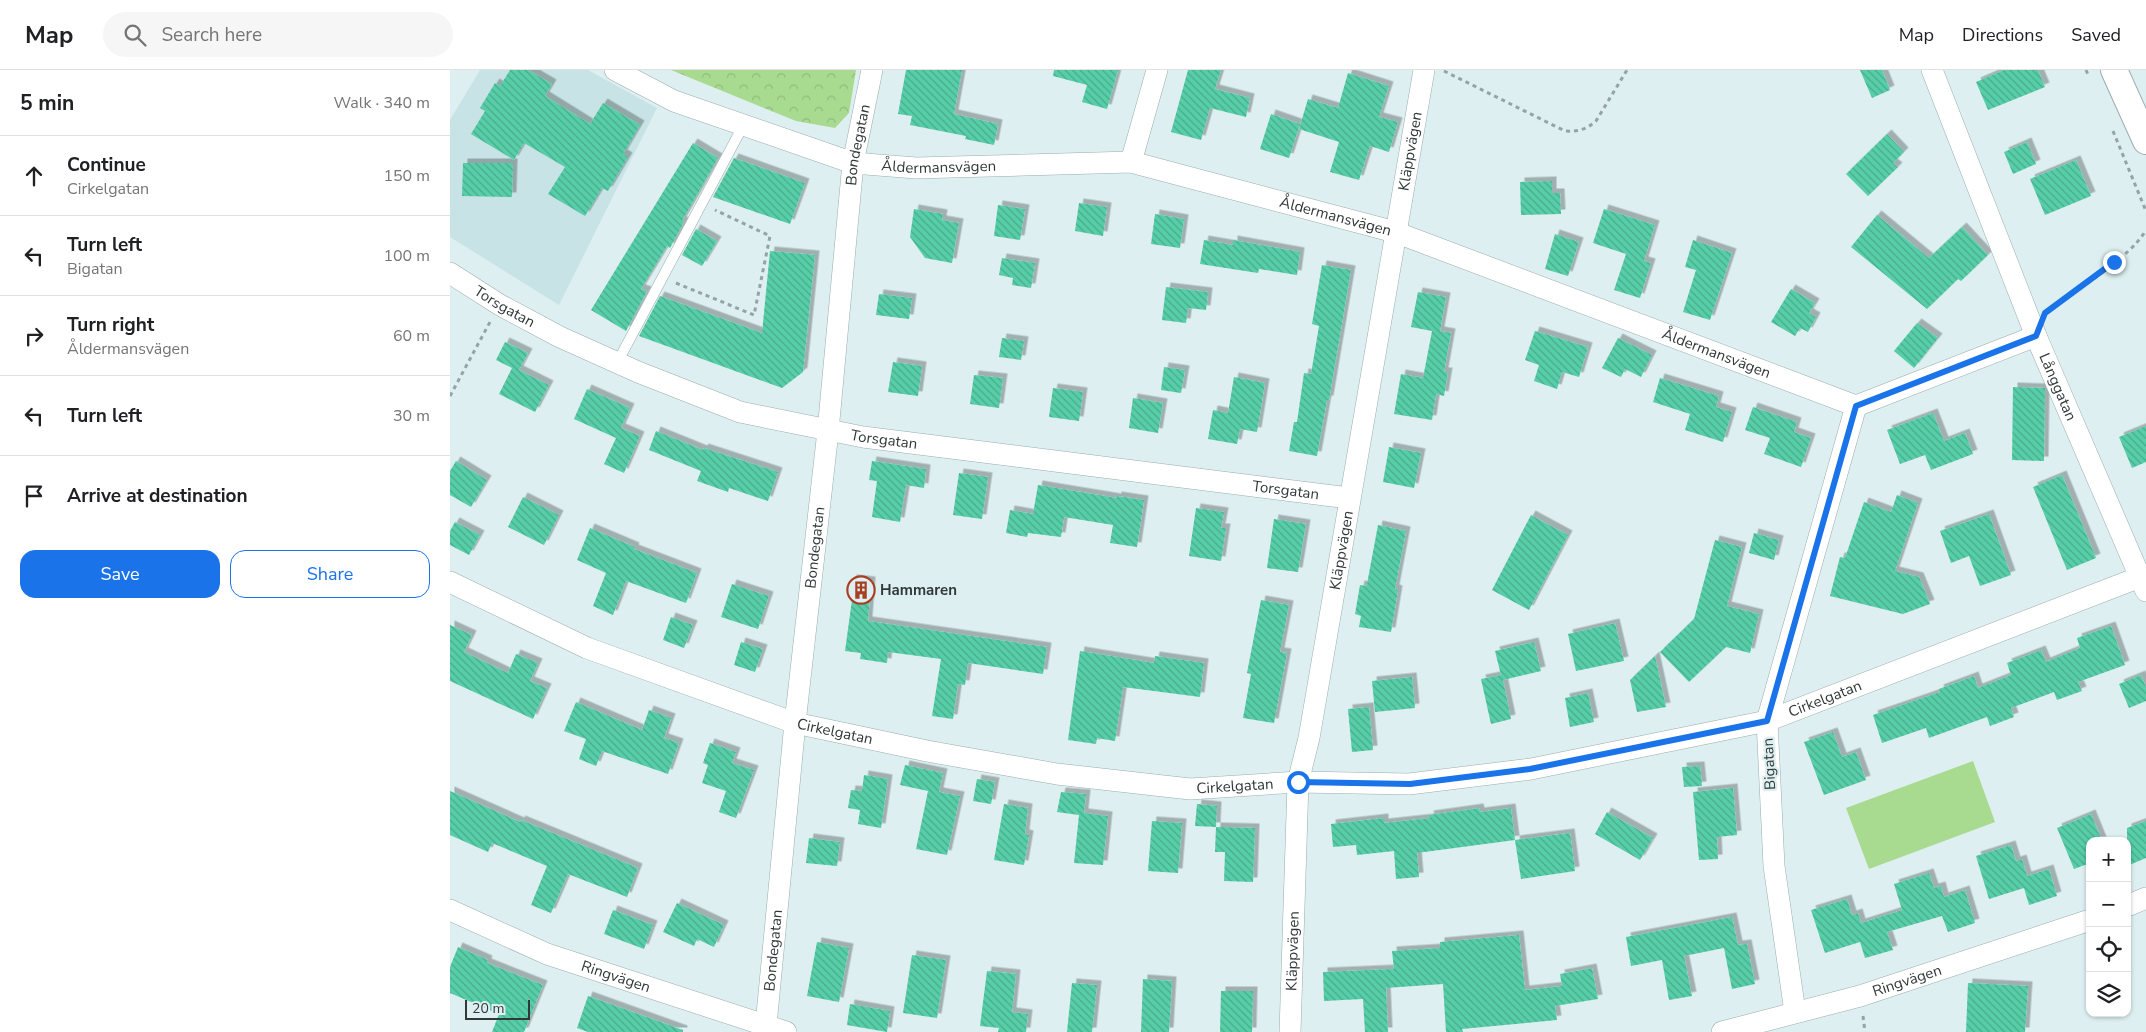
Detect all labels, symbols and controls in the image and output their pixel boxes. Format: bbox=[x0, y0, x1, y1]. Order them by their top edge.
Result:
search box bbox=[103, 12, 453, 57]
text: Map bbox=[25, 19, 73, 51]
icon: search bbox=[121, 21, 149, 49]
text: Search here bbox=[161, 22, 262, 48]
text: Map bbox=[1899, 23, 1934, 47]
text: Directions bbox=[1962, 23, 2043, 47]
text: Saved bbox=[2071, 23, 2121, 47]
text: 5 min bbox=[20, 89, 74, 117]
text: Walk · 340 m bbox=[334, 92, 430, 114]
street label: Bondegatan bbox=[841, 102, 875, 186]
street label: Kläppvägen bbox=[1393, 110, 1427, 192]
text: Continue bbox=[67, 152, 146, 178]
street label: Åldermansvägen bbox=[881, 154, 996, 178]
icon: ahead bbox=[20, 162, 48, 190]
text: 150 m bbox=[383, 165, 430, 187]
text: Cirkelgatan bbox=[67, 178, 149, 200]
street label: Åldermansvägen bbox=[1278, 191, 1394, 241]
text: Turn left bbox=[67, 232, 142, 258]
icon: left bbox=[20, 242, 48, 270]
text: 100 m bbox=[383, 245, 430, 267]
route end bbox=[2103, 251, 2126, 274]
text: Bigatan bbox=[67, 258, 123, 280]
street label: Torsgatan bbox=[470, 281, 538, 332]
text: Turn right bbox=[67, 312, 154, 338]
icon: right bbox=[20, 322, 48, 350]
street label: Åldermansvägen bbox=[1659, 323, 1774, 383]
text: 60 m bbox=[393, 325, 430, 347]
text: Åldermansvägen bbox=[67, 338, 189, 360]
street label: Långgatan bbox=[2035, 350, 2081, 424]
icon: left bbox=[20, 402, 48, 430]
text: Turn left bbox=[67, 403, 142, 429]
text: 30 m bbox=[393, 405, 430, 427]
street label: Torsgatan bbox=[849, 425, 919, 454]
street label: Torsgatan bbox=[1251, 476, 1320, 504]
icon: arrive bbox=[20, 482, 48, 510]
text: Arrive at destination bbox=[67, 483, 248, 509]
street label: Bondegatan bbox=[800, 506, 829, 589]
street label: Kläppvägen bbox=[1325, 509, 1358, 591]
button: Save bbox=[20, 550, 220, 598]
button: Share bbox=[230, 550, 430, 598]
building icon: Hammaren bbox=[846, 575, 876, 605]
place label: Hammaren bbox=[880, 580, 957, 600]
street label: Cirkelgatan bbox=[1785, 675, 1864, 722]
street label: Cirkelgatan bbox=[795, 714, 875, 749]
street label: Bigatan bbox=[1758, 737, 1780, 791]
route start bbox=[1287, 771, 1310, 794]
street label: Cirkelgatan bbox=[1196, 774, 1274, 799]
map controls bbox=[2086, 837, 2131, 1017]
button: + bbox=[2086, 837, 2131, 882]
button: − bbox=[2086, 882, 2131, 927]
street label: Bondegatan bbox=[759, 908, 787, 992]
street label: Kläppvägen bbox=[1281, 911, 1304, 991]
button: locate bbox=[2086, 927, 2131, 972]
street label: Ringvägen bbox=[579, 956, 653, 997]
street label: Ringvägen bbox=[1870, 960, 1944, 1001]
button: layers bbox=[2086, 972, 2131, 1017]
scale bar bbox=[465, 997, 530, 1020]
text: 20 m bbox=[472, 999, 504, 1018]

